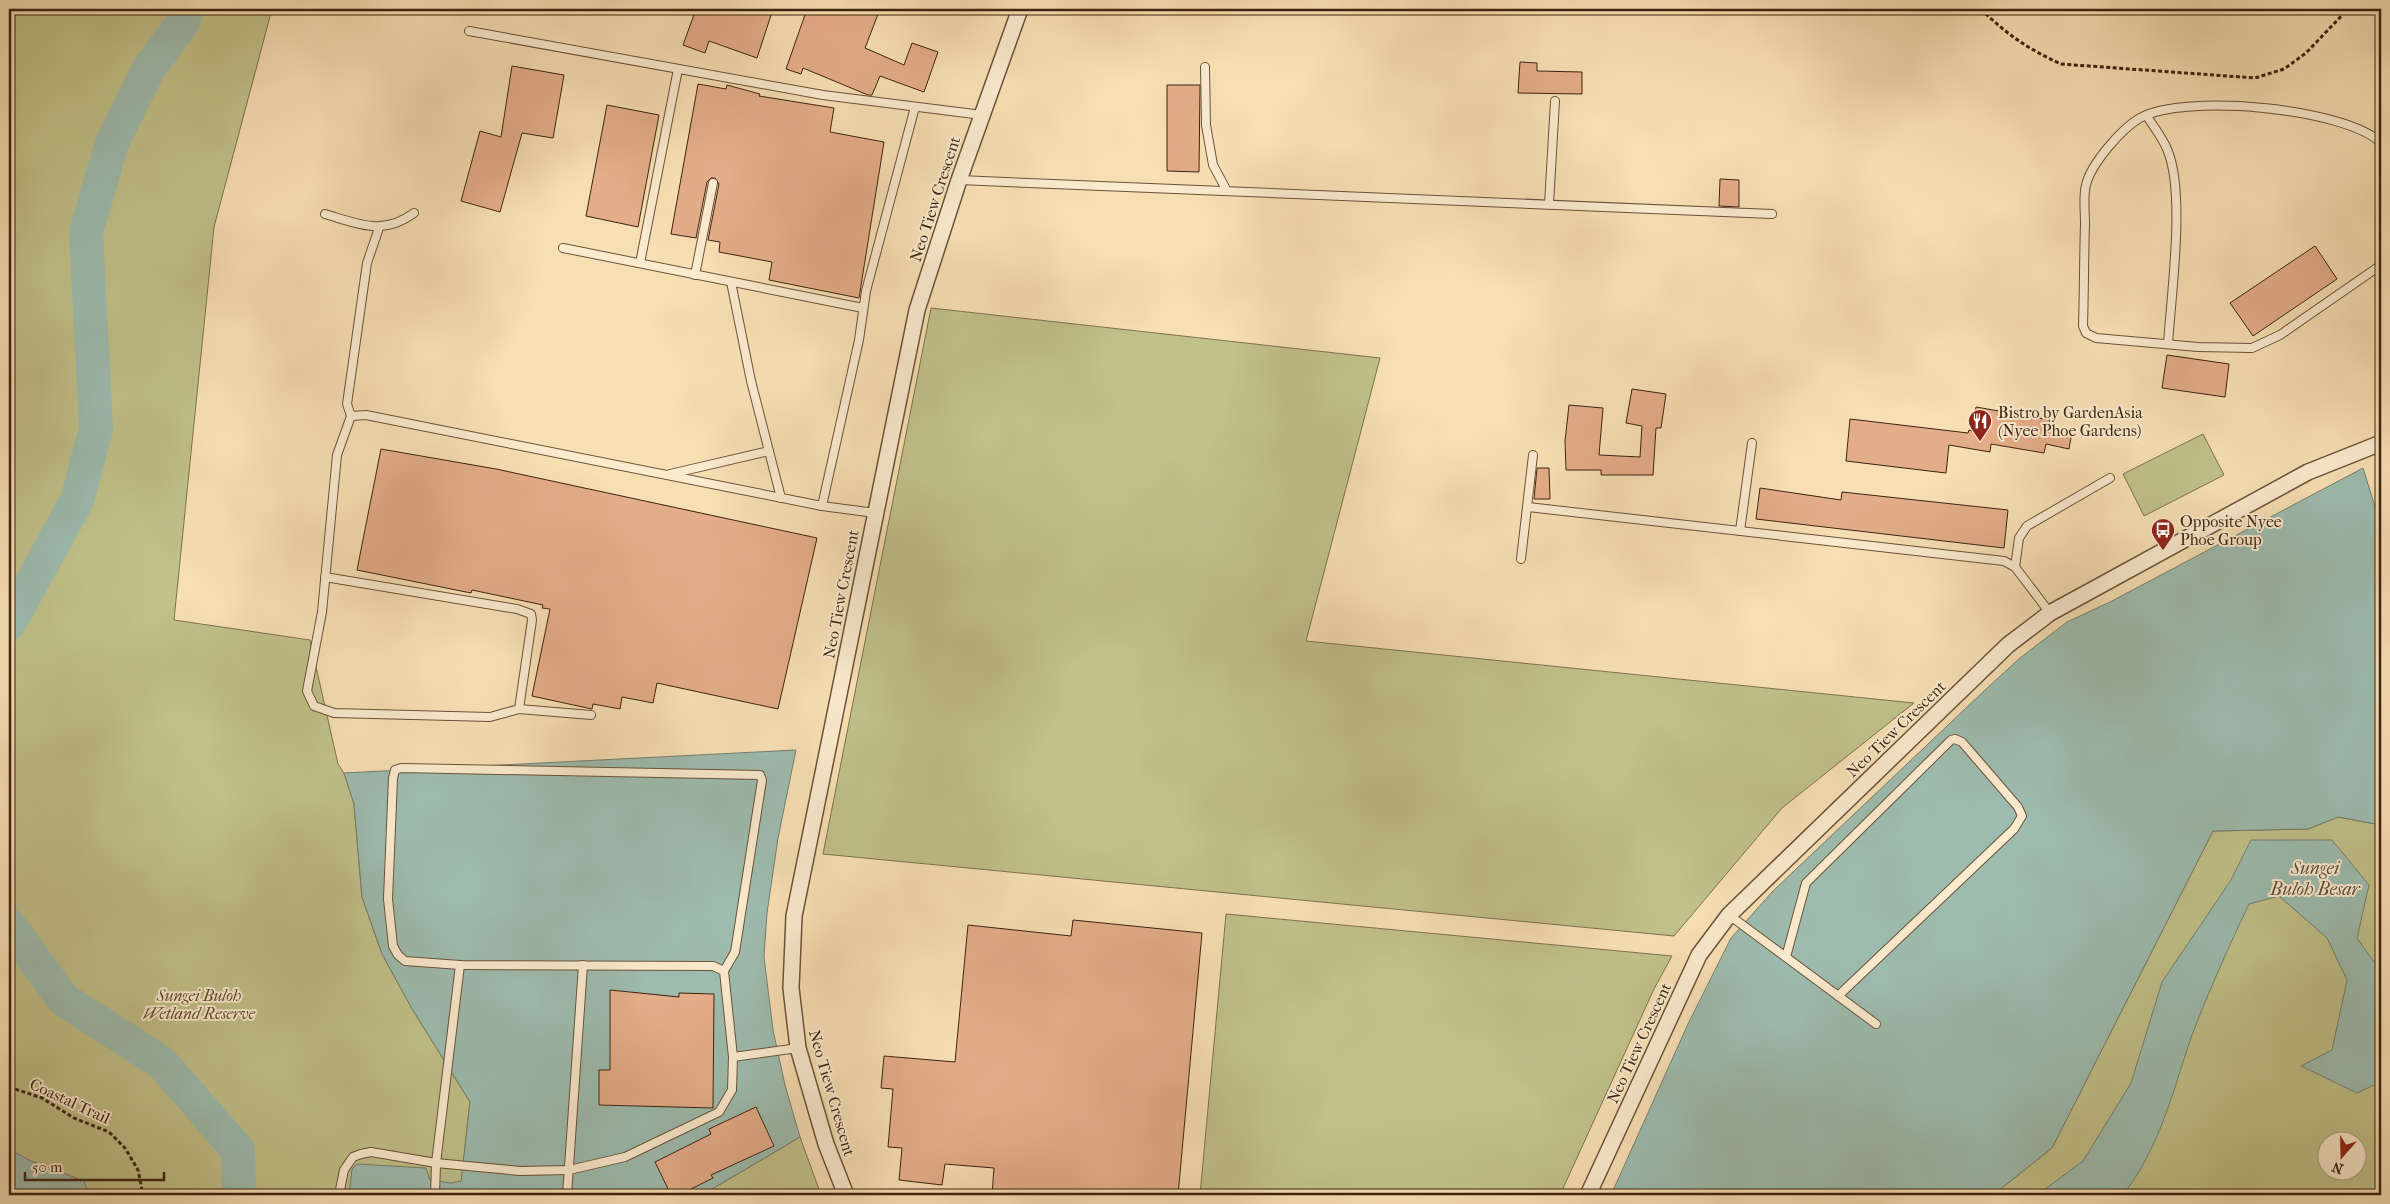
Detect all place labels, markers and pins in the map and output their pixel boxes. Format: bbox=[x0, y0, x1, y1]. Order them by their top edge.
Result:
place label: Bistro by GardenAsia (Nyee Phoe Gardens) bbox=[1998, 403, 2143, 440]
restaurant icon: Bistro by GardenAsia (Nyee Phoe Gardens) bbox=[1967, 408, 1993, 442]
place label: Opposite Nyee Phoe Group bbox=[2180, 512, 2282, 549]
bus stop icon: Opposite Nyee Phoe Group bbox=[2150, 517, 2176, 551]

